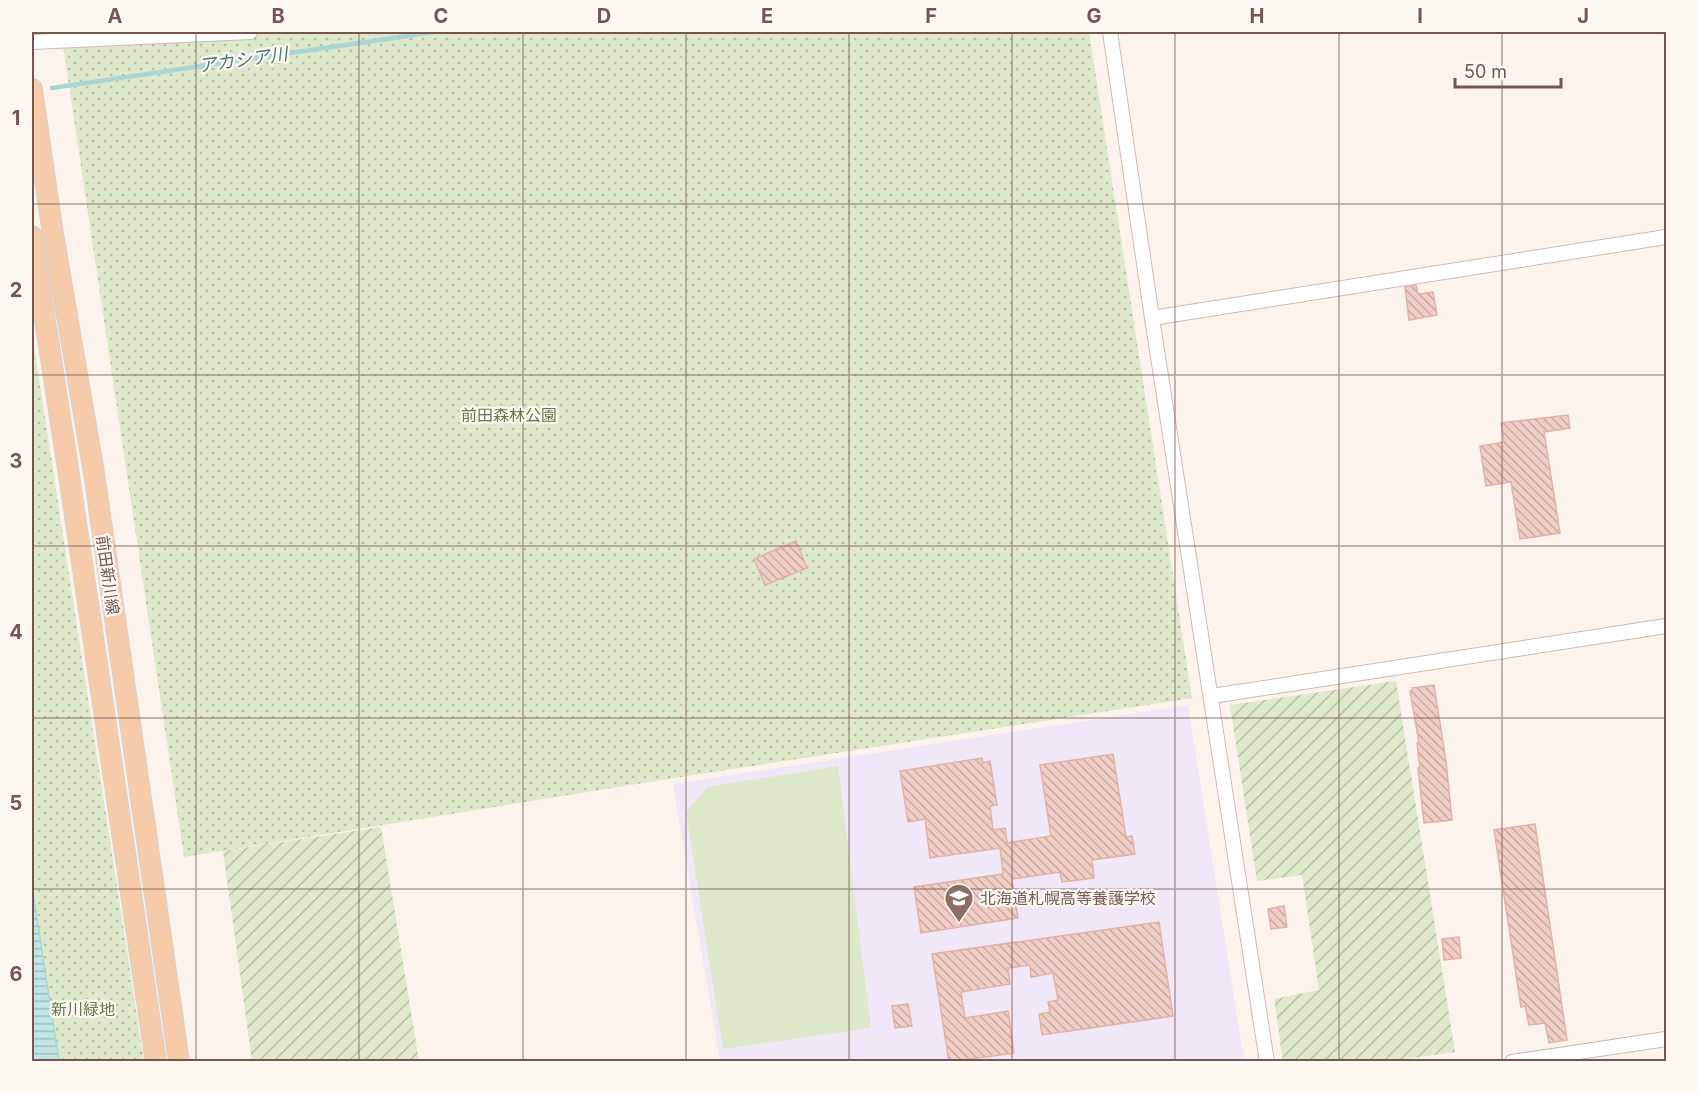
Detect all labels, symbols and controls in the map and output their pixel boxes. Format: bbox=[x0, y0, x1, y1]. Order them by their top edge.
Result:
text: A bbox=[108, 4, 123, 28]
text: B bbox=[271, 4, 285, 28]
text: C bbox=[434, 4, 448, 28]
text: D bbox=[597, 4, 611, 28]
text: E bbox=[761, 4, 773, 28]
text: F bbox=[925, 4, 937, 28]
text: G bbox=[1086, 4, 1102, 28]
text: H bbox=[1250, 4, 1264, 28]
text: I bbox=[1417, 4, 1423, 28]
text: J bbox=[1577, 4, 1589, 28]
water label: アカシア川 bbox=[197, 43, 291, 76]
scale bar bbox=[1455, 51, 1562, 89]
text: 50 m bbox=[1464, 61, 1507, 82]
text: 1 bbox=[12, 106, 20, 130]
text: 2 bbox=[10, 278, 22, 302]
park label: 前田森林公園 bbox=[461, 405, 557, 425]
text: 3 bbox=[10, 449, 22, 473]
street label: 前田新川線 bbox=[93, 534, 123, 616]
text: 4 bbox=[9, 620, 23, 644]
text: 5 bbox=[10, 791, 22, 815]
school or university icon: 北海道札幌高等養護学校 bbox=[943, 882, 975, 924]
place label: 北海道札幌高等養護学校 bbox=[980, 888, 1156, 908]
text: 6 bbox=[10, 962, 23, 986]
park label: 新川緑地 bbox=[51, 999, 115, 1019]

